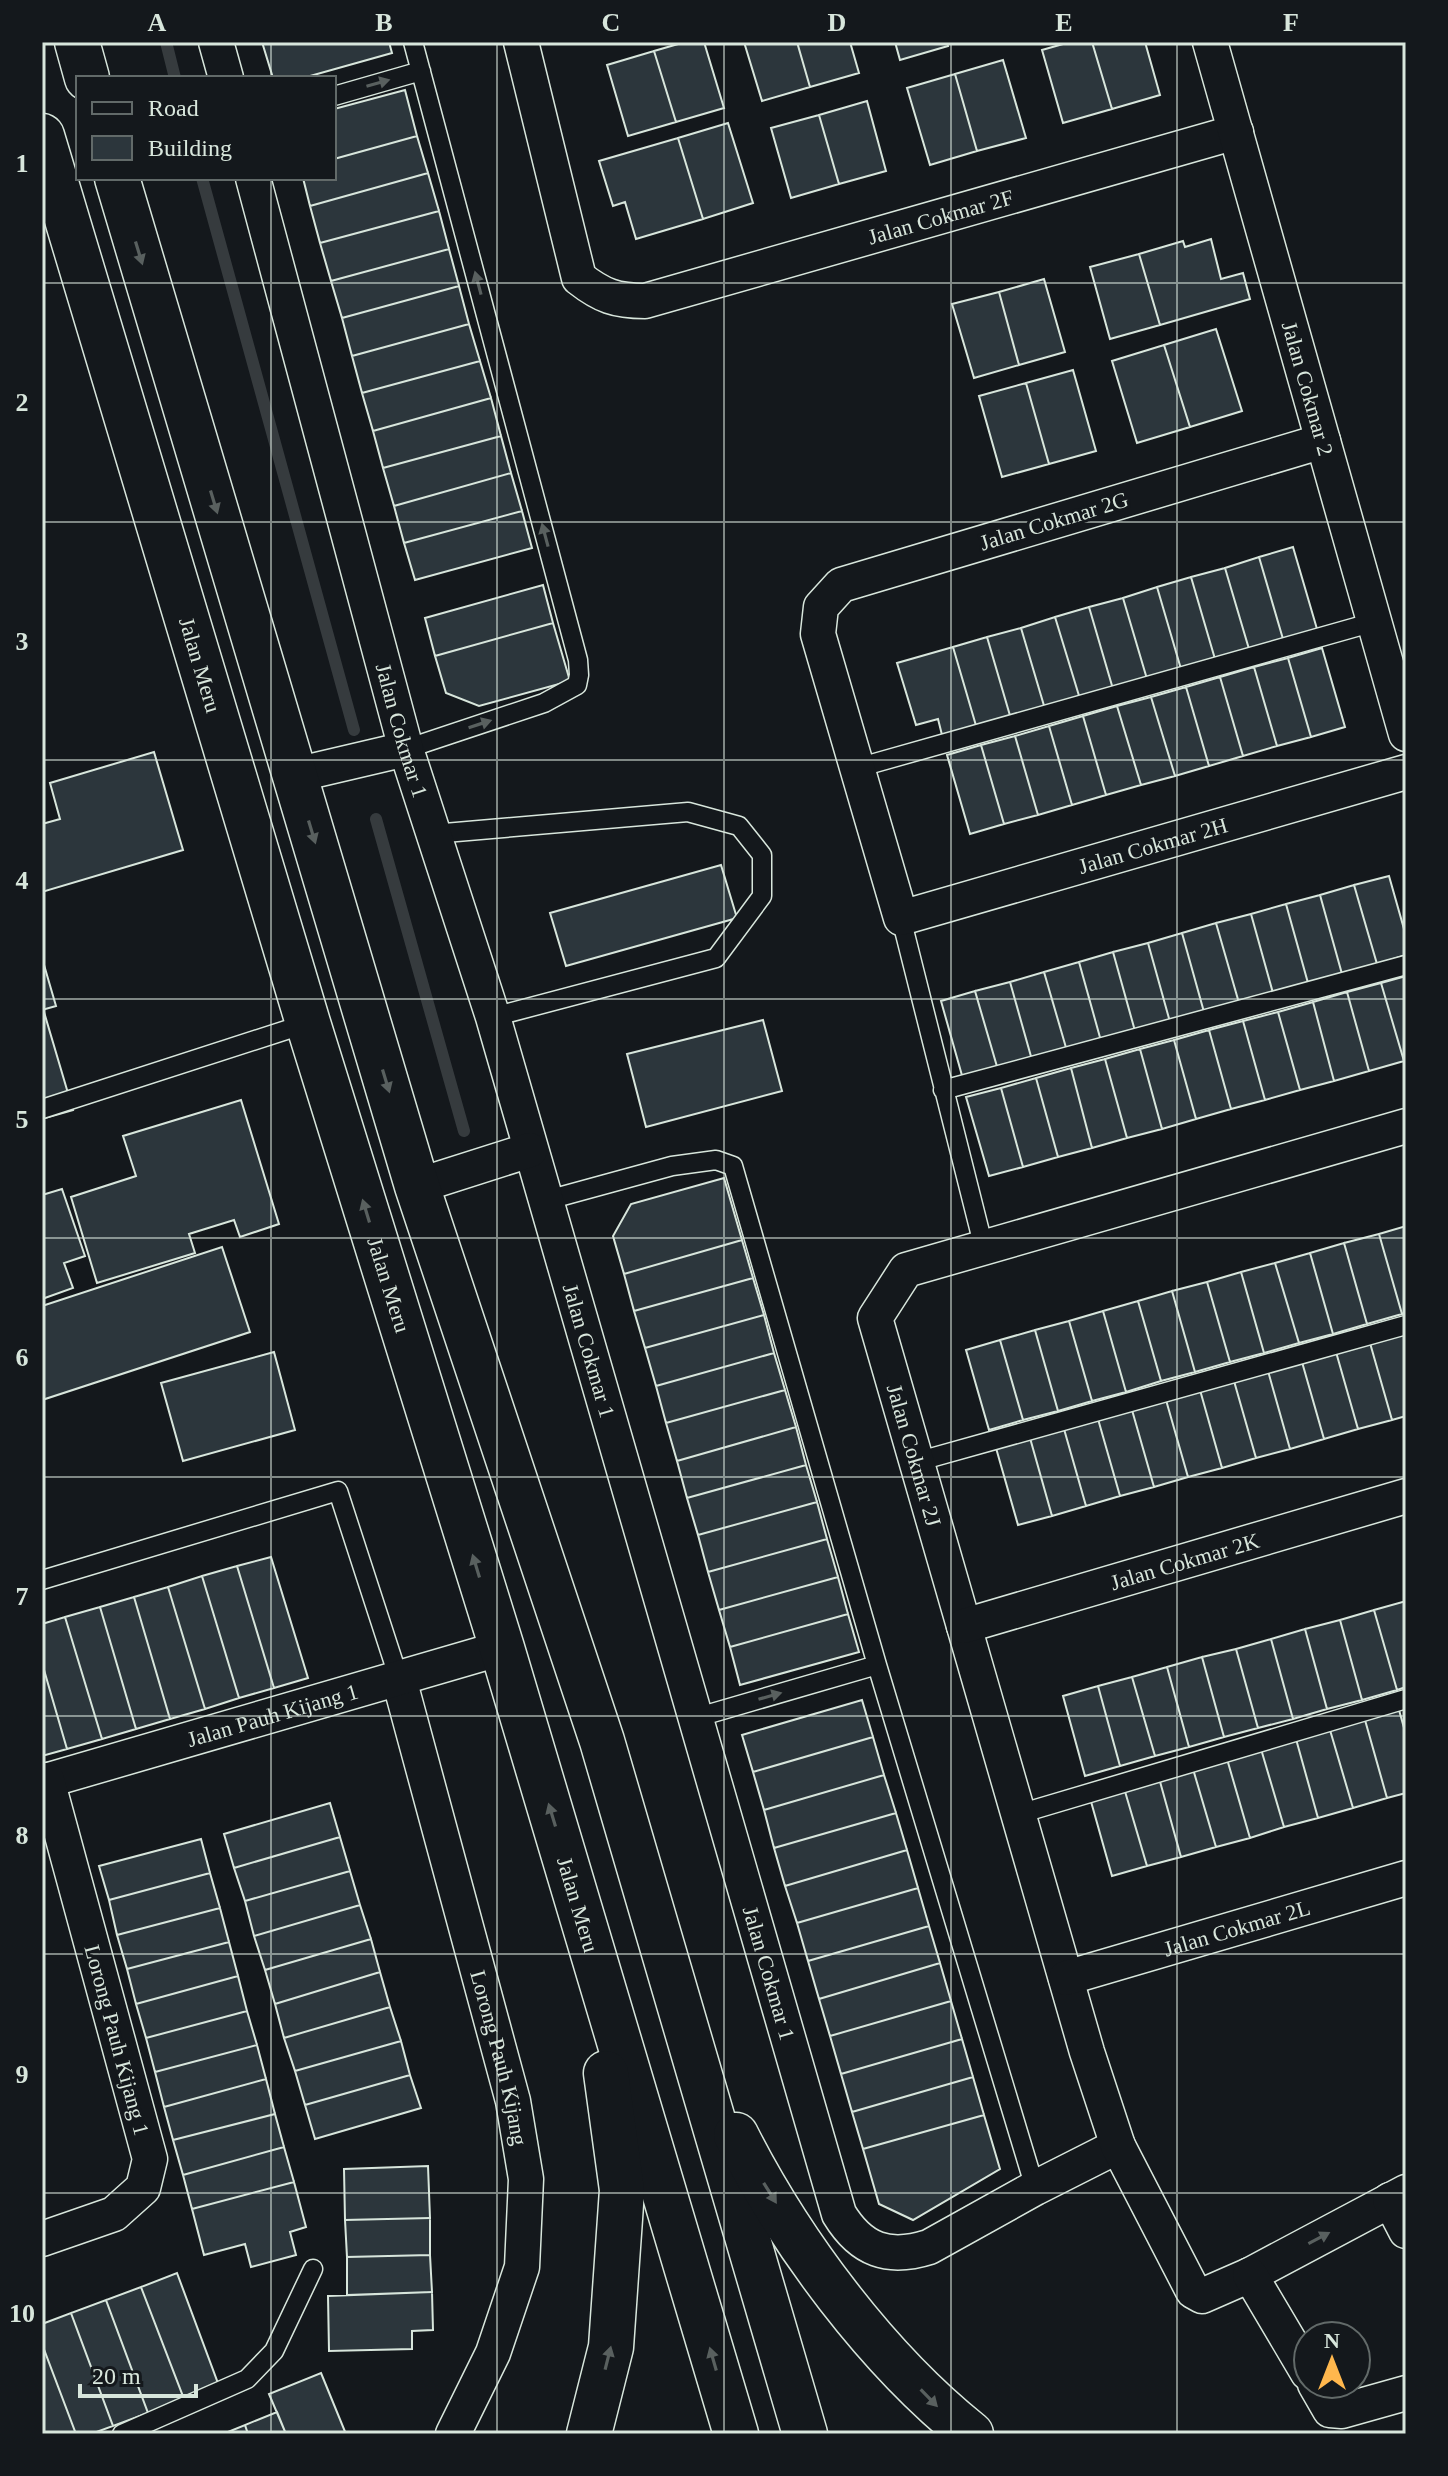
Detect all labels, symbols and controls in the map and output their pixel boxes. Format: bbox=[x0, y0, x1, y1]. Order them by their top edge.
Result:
text: A bbox=[148, 8, 167, 37]
text: B bbox=[375, 8, 393, 37]
text: C bbox=[602, 8, 620, 37]
text: D bbox=[828, 8, 846, 37]
text: E bbox=[1055, 8, 1073, 37]
text: F bbox=[1283, 8, 1299, 37]
legend bbox=[76, 76, 336, 180]
one-way arrow bbox=[366, 76, 390, 89]
text: Road bbox=[148, 95, 199, 121]
text: Building bbox=[148, 135, 232, 161]
text: 1 bbox=[16, 149, 29, 178]
street label: Jalan Cokmar 2F bbox=[865, 184, 1016, 249]
one-way arrow bbox=[133, 241, 146, 265]
one-way arrow bbox=[471, 271, 483, 296]
street label: Jalan Cokmar 2 bbox=[1277, 319, 1339, 458]
text: 2 bbox=[16, 388, 29, 417]
street label: Jalan Cokmar 2G bbox=[977, 487, 1131, 555]
one-way arrow bbox=[208, 490, 221, 514]
one-way arrow bbox=[538, 522, 550, 547]
street label: Jalan Meru bbox=[174, 614, 227, 715]
text: 3 bbox=[16, 627, 29, 656]
street label: Jalan Cokmar 1 bbox=[371, 661, 433, 800]
one-way arrow bbox=[468, 718, 492, 730]
street label: Jalan Cokmar 2H bbox=[1075, 812, 1230, 879]
one-way arrow bbox=[306, 820, 319, 844]
text: 4 bbox=[16, 866, 29, 895]
one-way arrow bbox=[380, 1069, 393, 1093]
text: 5 bbox=[16, 1105, 29, 1134]
one-way arrow bbox=[359, 1198, 372, 1222]
street label: Jalan Meru bbox=[363, 1234, 416, 1335]
street label: Jalan Cokmar 1 bbox=[558, 1281, 621, 1420]
text: 6 bbox=[16, 1343, 29, 1372]
street label: Jalan Cokmar 2J bbox=[882, 1381, 947, 1529]
street label: Jalan Cokmar 2K bbox=[1107, 1527, 1262, 1595]
one-way arrow bbox=[469, 1554, 482, 1578]
text: 7 bbox=[16, 1582, 29, 1611]
street label: Jalan Pauh Kijang 1 bbox=[184, 1678, 361, 1752]
one-way arrow bbox=[758, 1689, 782, 1702]
one-way arrow bbox=[545, 1802, 558, 1826]
text: 8 bbox=[16, 1821, 29, 1850]
street label: Jalan Meru bbox=[552, 1854, 604, 1955]
street label: Jalan Cokmar 2L bbox=[1161, 1894, 1313, 1961]
street label: Jalan Cokmar 1 bbox=[738, 1903, 801, 2043]
street label: Lorong Pauh Kijang 1 bbox=[80, 1942, 154, 2138]
street label: Lorong Pauh Kijang bbox=[466, 1967, 533, 2147]
text: 9 bbox=[16, 2060, 29, 2089]
one-way arrow bbox=[762, 2182, 776, 2204]
one-way arrow bbox=[1307, 2232, 1330, 2245]
text: 10 bbox=[9, 2299, 35, 2328]
north arrow bbox=[1292, 2320, 1372, 2400]
text: N bbox=[1324, 2328, 1340, 2353]
one-way arrow bbox=[602, 2346, 614, 2371]
one-way arrow bbox=[706, 2347, 719, 2371]
scale bar bbox=[80, 2348, 196, 2398]
text: 20 m bbox=[92, 2363, 141, 2389]
one-way arrow bbox=[919, 2388, 938, 2407]

